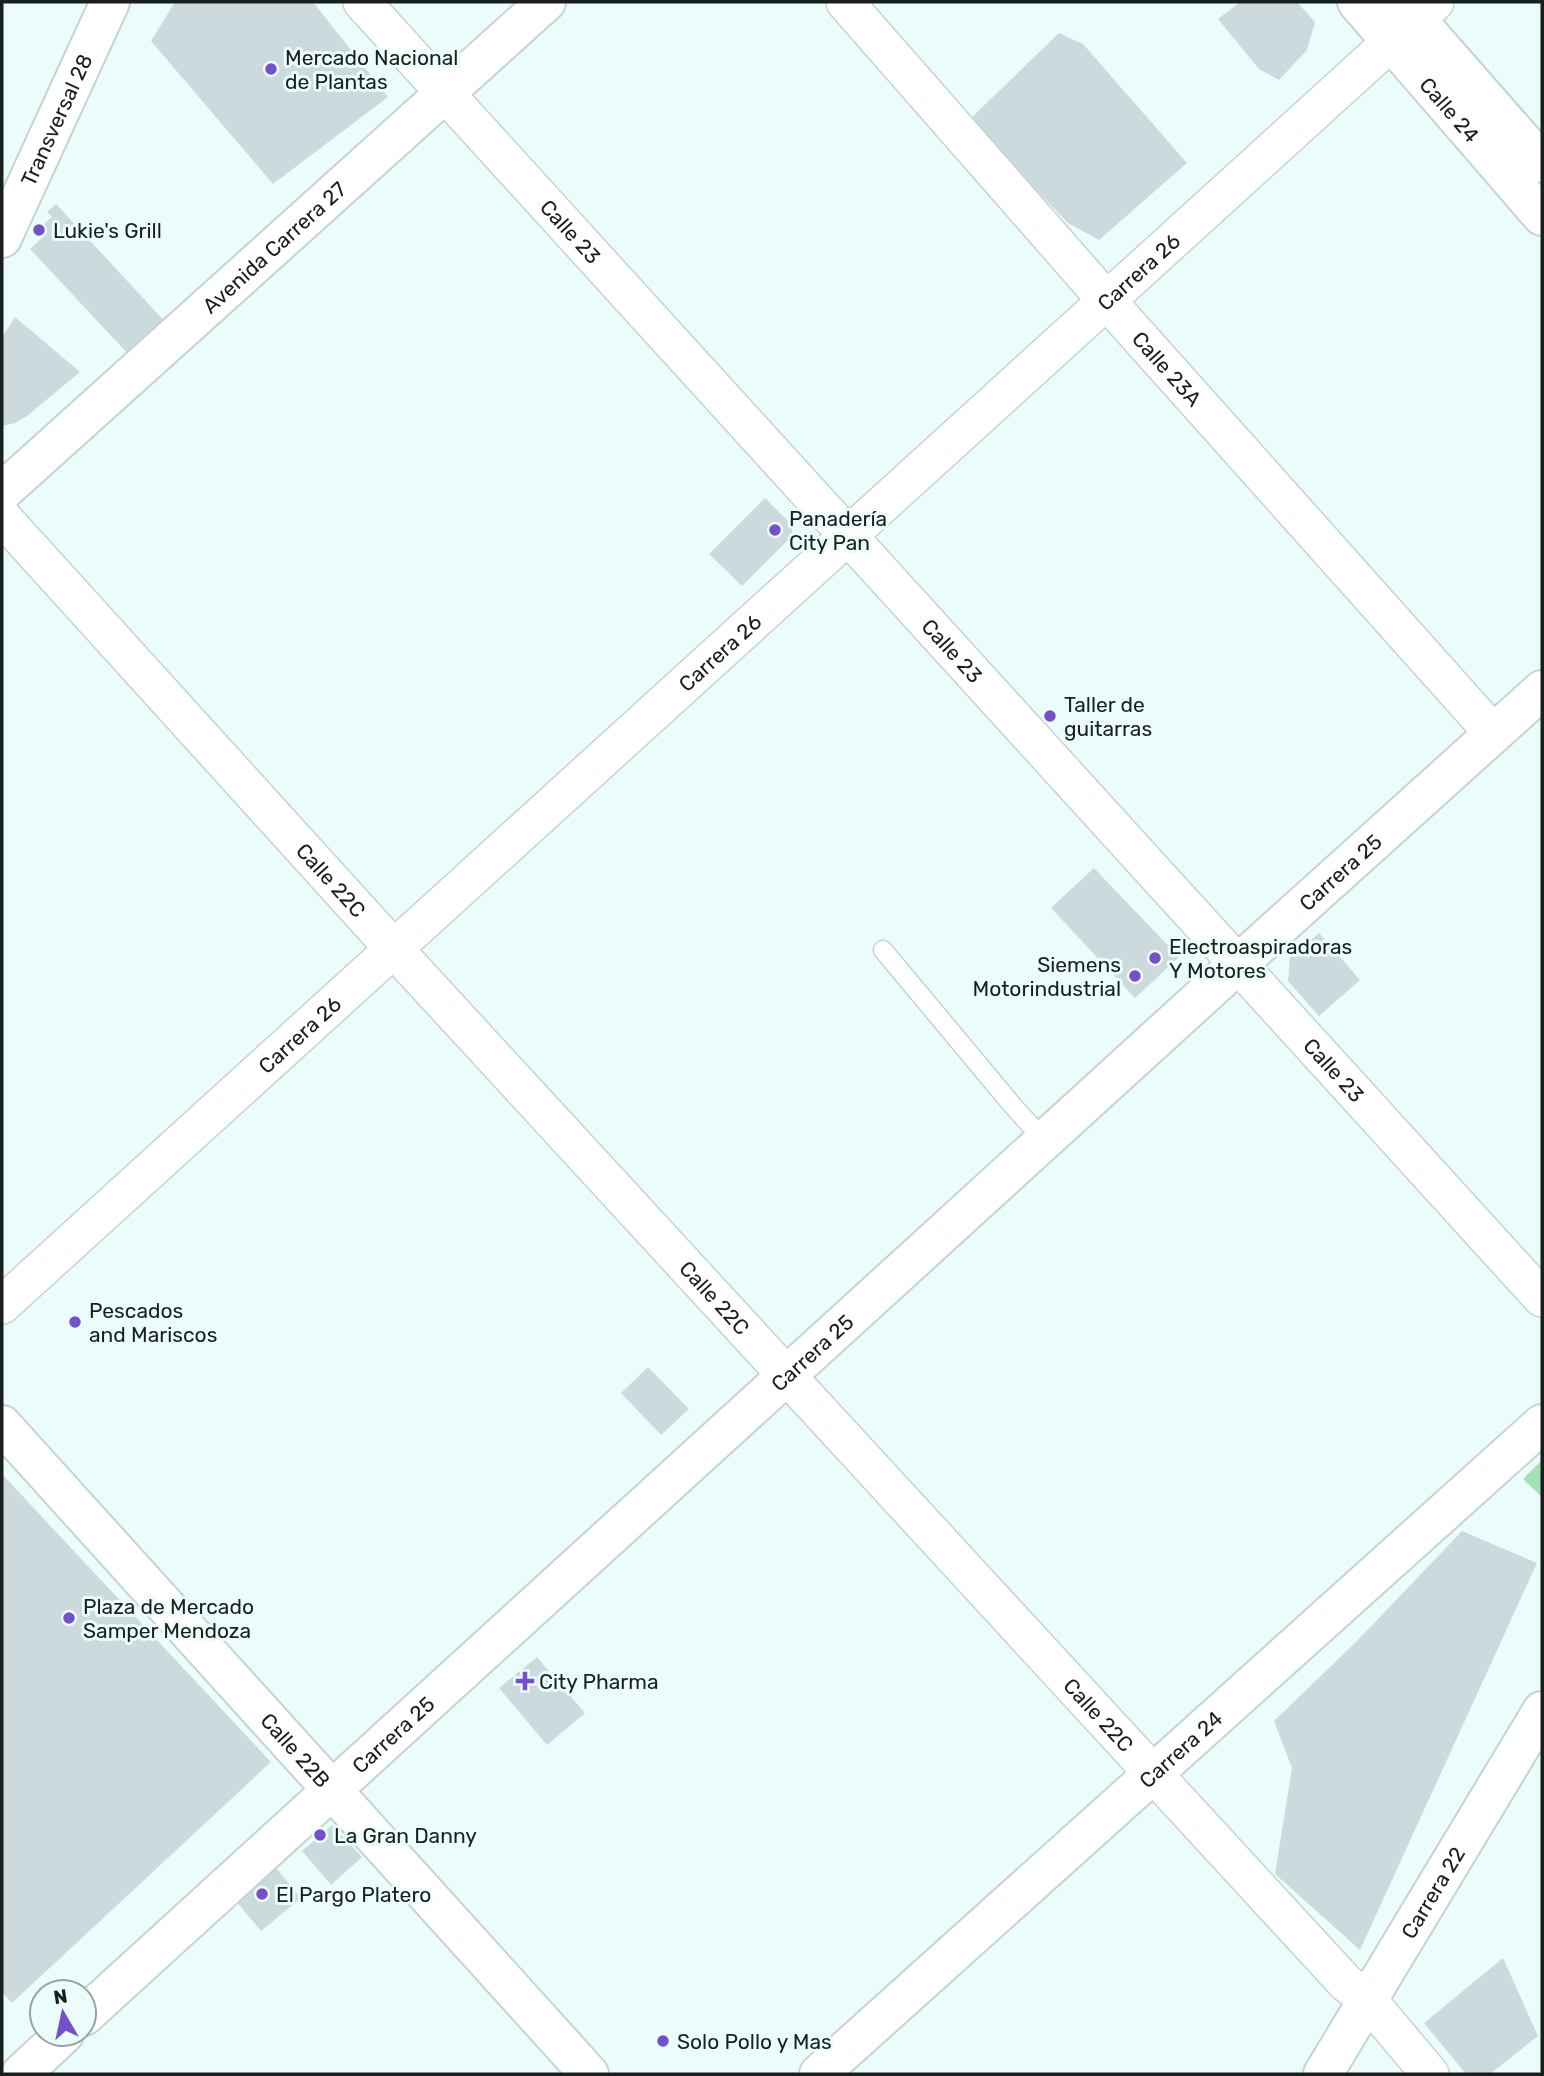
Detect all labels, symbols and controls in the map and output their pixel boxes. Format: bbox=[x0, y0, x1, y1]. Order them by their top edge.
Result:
place label: Mercado Nacional de Plantas bbox=[285, 45, 458, 94]
street label: Transversal 28 bbox=[15, 50, 97, 190]
marker: Mercado Nacional de Plantas bbox=[263, 61, 279, 77]
street label: Calle 24 bbox=[1415, 72, 1485, 147]
street label: Avenida Carrera 27 bbox=[197, 176, 351, 318]
street label: Calle 23 bbox=[535, 194, 606, 268]
place label: Lukie's Grill bbox=[53, 218, 162, 243]
marker: Lukie's Grill bbox=[31, 222, 47, 238]
street label: Carrera 26 bbox=[1092, 228, 1185, 315]
street label: Calle 23A bbox=[1127, 326, 1207, 411]
place label: Panadería City Pan bbox=[789, 506, 887, 555]
marker: Panadería City Pan bbox=[767, 522, 783, 538]
street label: Carrera 26 bbox=[673, 609, 766, 696]
street label: Calle 23 bbox=[917, 613, 988, 688]
place label: Taller de guitarras bbox=[1064, 692, 1152, 741]
marker: Taller de guitarras bbox=[1042, 708, 1058, 724]
street label: Carrera 25 bbox=[1294, 828, 1387, 916]
street label: Calle 22C bbox=[291, 838, 371, 922]
place label: Electroaspiradoras Y Motores bbox=[1169, 934, 1352, 983]
marker: Electroaspiradoras Y Motores bbox=[1147, 950, 1163, 966]
place label: Siemens Motorindustrial bbox=[973, 952, 1121, 1001]
marker: Siemens Motorindustrial bbox=[1127, 968, 1143, 984]
street label: Carrera 26 bbox=[253, 991, 346, 1078]
street label: Calle 23 bbox=[1299, 1033, 1370, 1107]
street label: Calle 22C bbox=[675, 1255, 755, 1340]
place label: Pescados and Mariscos bbox=[89, 1298, 217, 1347]
street label: Carrera 25 bbox=[766, 1309, 858, 1396]
marker: Pescados and Mariscos bbox=[67, 1314, 83, 1330]
place label: Plaza de Mercado Samper Mendoza bbox=[83, 1594, 254, 1643]
marker: Plaza de Mercado Samper Mendoza bbox=[61, 1610, 77, 1626]
place label: City Pharma bbox=[539, 1669, 659, 1694]
marker: City Pharma bbox=[517, 1673, 533, 1689]
street label: Calle 22C bbox=[1059, 1673, 1139, 1757]
street label: Carrera 25 bbox=[347, 1691, 439, 1778]
street label: Carrera 24 bbox=[1134, 1705, 1227, 1793]
street label: Calle 22B bbox=[256, 1708, 336, 1792]
place label: La Gran Danny bbox=[334, 1823, 477, 1848]
marker: La Gran Danny bbox=[312, 1827, 328, 1843]
street label: Carrera 22 bbox=[1395, 1842, 1470, 1943]
place label: El Pargo Platero bbox=[276, 1882, 431, 1907]
marker: El Pargo Platero bbox=[254, 1886, 270, 1902]
north arrow bbox=[28, 1978, 98, 2048]
text: N bbox=[52, 1984, 69, 2009]
place label: Solo Pollo y Mas bbox=[677, 2029, 832, 2054]
marker: Solo Pollo y Mas bbox=[655, 2033, 671, 2049]

